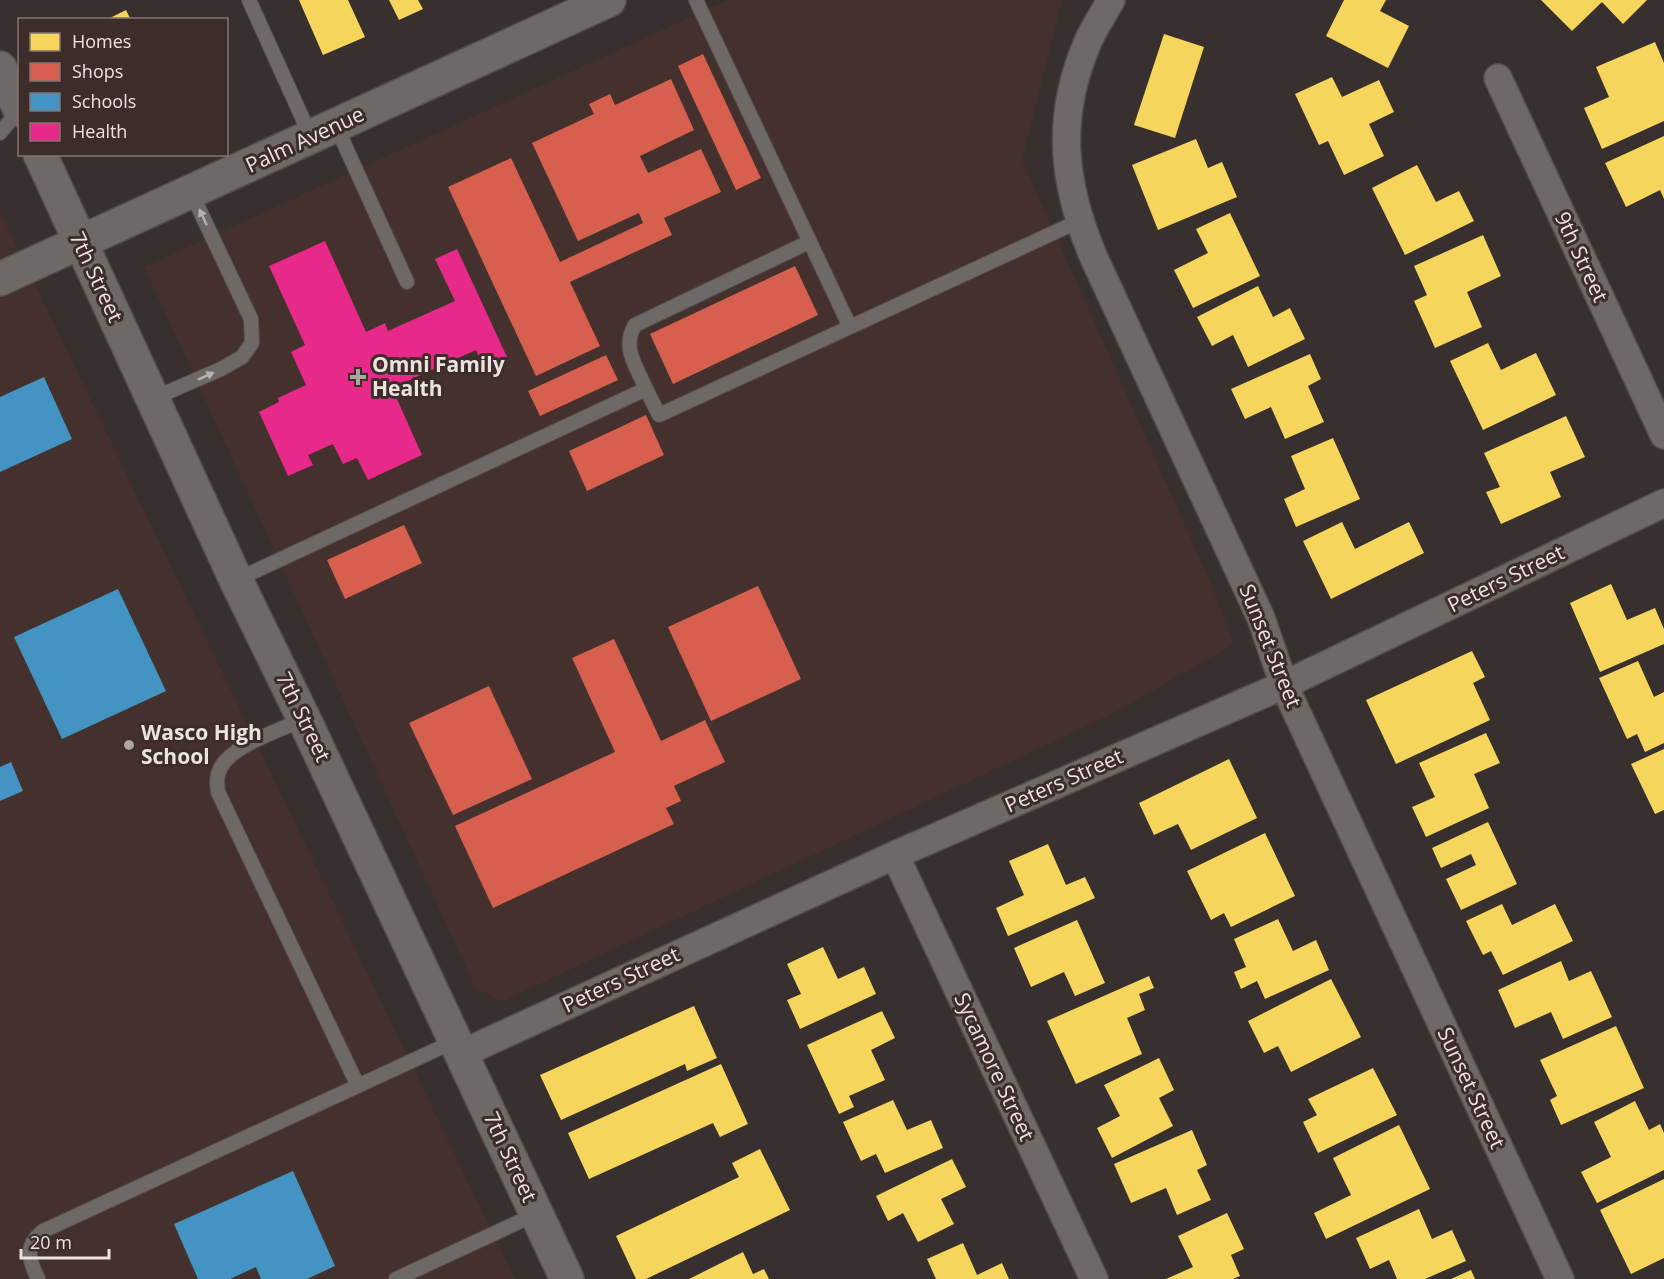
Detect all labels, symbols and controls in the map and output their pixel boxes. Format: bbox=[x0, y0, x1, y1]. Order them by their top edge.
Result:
legend bbox=[18, 18, 228, 156]
text: Homes bbox=[72, 29, 131, 53]
text: Shops bbox=[72, 59, 123, 83]
text: Schools bbox=[72, 89, 136, 113]
street label: Palm Avenue bbox=[241, 99, 368, 179]
text: Health bbox=[72, 119, 127, 143]
street label: 9th Street bbox=[1549, 207, 1615, 306]
one-way arrow bbox=[198, 208, 207, 225]
street label: 7th Street bbox=[64, 227, 130, 326]
place label: Omni Family Health bbox=[372, 350, 505, 402]
marker: Omni Family Health bbox=[349, 368, 367, 386]
one-way arrow bbox=[197, 371, 214, 380]
street label: Peters Street bbox=[1443, 538, 1569, 618]
street label: Sunset Street bbox=[1233, 580, 1308, 711]
street label: 7th Street bbox=[270, 667, 338, 766]
place label: Wasco High School bbox=[141, 718, 262, 770]
marker: Wasco High School bbox=[122, 738, 136, 752]
street label: Peters Street bbox=[1000, 742, 1127, 819]
street label: Peters Street bbox=[557, 940, 684, 1018]
street label: Sycamore Street bbox=[948, 988, 1041, 1145]
street label: Sunset Street bbox=[1432, 1022, 1512, 1153]
street label: 7th Street bbox=[478, 1107, 544, 1206]
scale bar bbox=[21, 1222, 110, 1260]
text: 20 m bbox=[30, 1230, 72, 1254]

